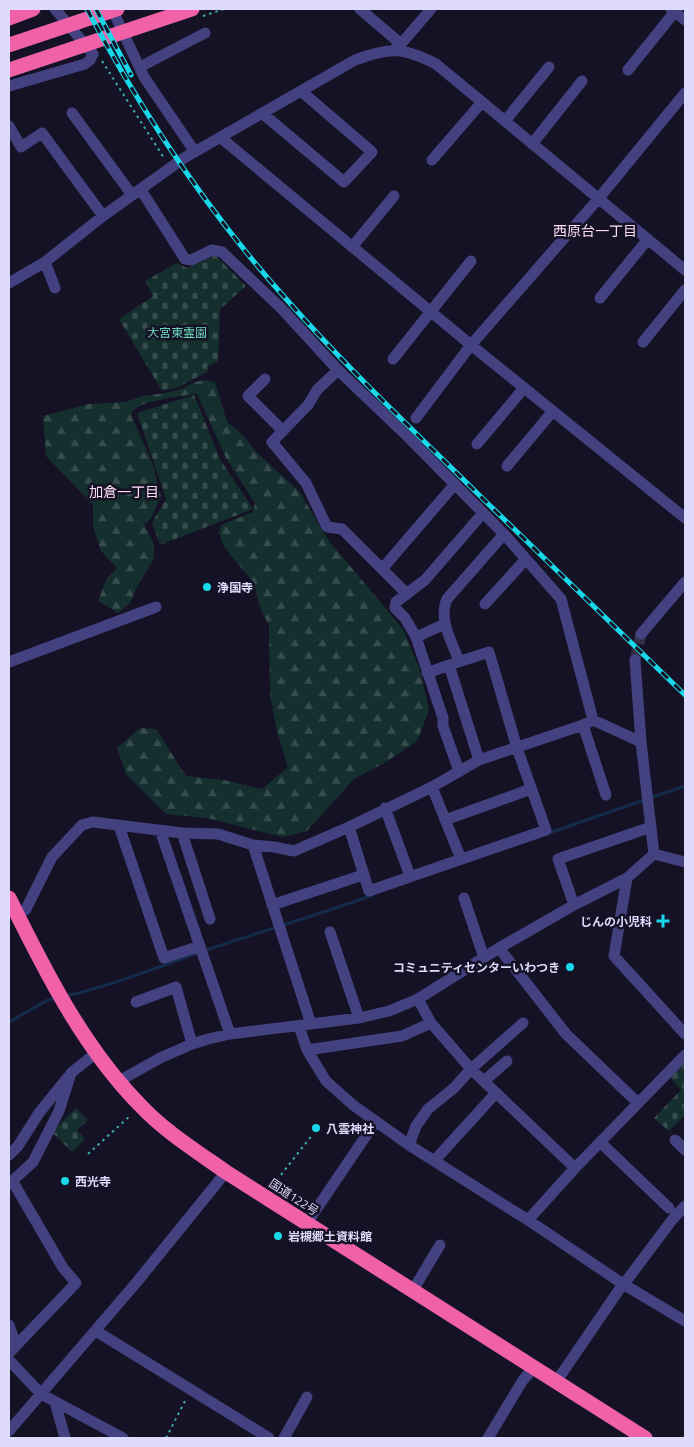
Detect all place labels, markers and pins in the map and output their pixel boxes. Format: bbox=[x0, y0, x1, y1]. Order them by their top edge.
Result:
place label: 浄国寺 bbox=[217, 578, 253, 597]
marker: 浄国寺 bbox=[201, 581, 213, 593]
place label: じんの小児科 bbox=[580, 912, 652, 931]
marker: じんの小児科 bbox=[656, 914, 670, 928]
place label: コミュニティセンターいわつき bbox=[393, 958, 560, 977]
marker: コミュニティセンターいわつき bbox=[564, 961, 576, 973]
place label: 八雲神社 bbox=[326, 1119, 374, 1138]
marker: 八雲神社 bbox=[310, 1122, 322, 1134]
place label: 西光寺 bbox=[75, 1172, 111, 1191]
marker: 西光寺 bbox=[59, 1175, 71, 1187]
place label: 岩槻郷土資料館 bbox=[288, 1227, 372, 1246]
marker: 岩槻郷土資料館 bbox=[272, 1230, 284, 1242]

